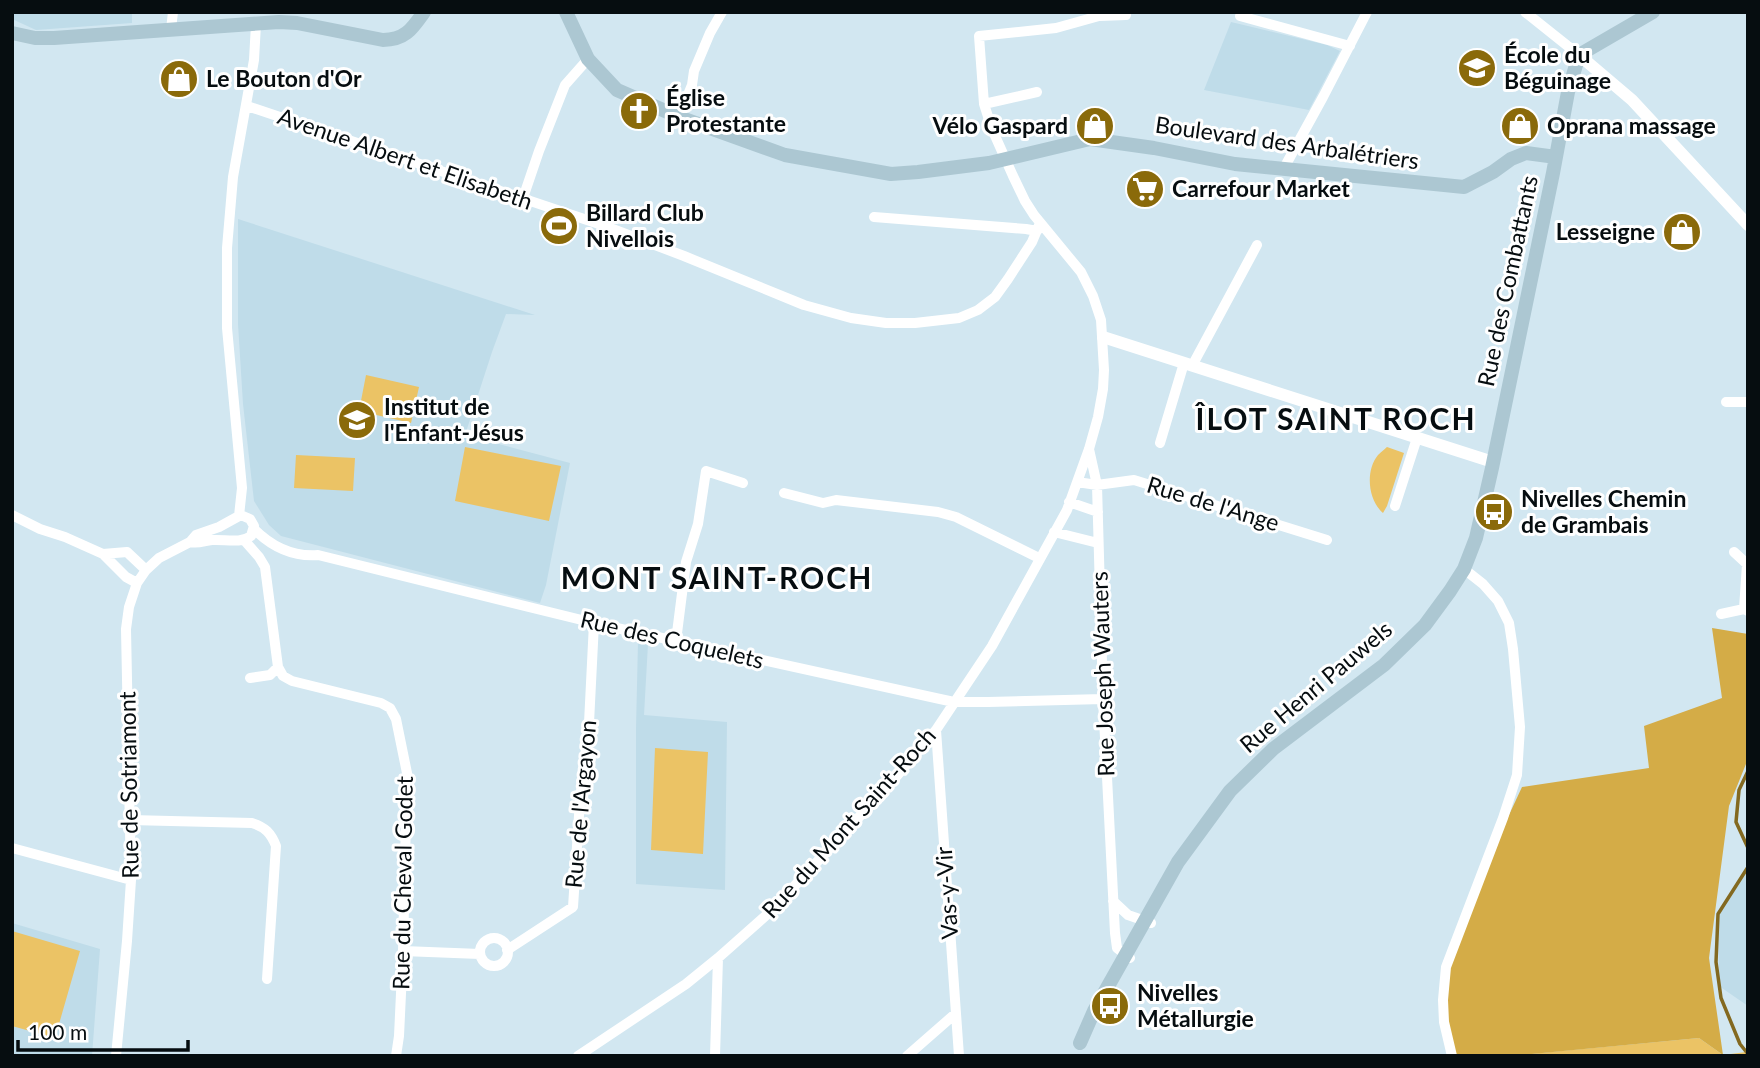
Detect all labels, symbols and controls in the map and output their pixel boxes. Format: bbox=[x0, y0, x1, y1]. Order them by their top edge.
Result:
place label: École du Béguinage bbox=[1504, 40, 1611, 94]
school or university icon: École du Béguinage bbox=[1456, 47, 1498, 89]
shop icon: Le Bouton d'Or bbox=[158, 58, 200, 100]
place label: Le Bouton d'Or bbox=[206, 64, 362, 92]
place label: Église Protestante bbox=[666, 83, 786, 137]
church icon: Église Protestante bbox=[618, 90, 660, 132]
street label: Avenue Albert et Elisabeth bbox=[274, 101, 536, 215]
shop icon: Vélo Gaspard bbox=[1074, 105, 1116, 147]
shop icon: Oprana massage bbox=[1499, 105, 1541, 147]
street label: Boulevard des Arbalétriers bbox=[1154, 110, 1421, 174]
place label: Vélo Gaspard bbox=[932, 111, 1068, 139]
place label: Oprana massage bbox=[1547, 111, 1716, 139]
supermarket icon: Carrefour Market bbox=[1124, 168, 1166, 210]
street label: Rue des Combattants bbox=[1471, 173, 1543, 389]
place label: Carrefour Market bbox=[1172, 174, 1350, 202]
place label: Billard Club Nivellois bbox=[586, 198, 704, 252]
sports icon: Billard Club Nivellois bbox=[538, 205, 580, 247]
shop icon: Lesseigne bbox=[1661, 211, 1703, 253]
place label: Lesseigne bbox=[1556, 217, 1655, 245]
place label: Institut de l'Enfant-Jésus bbox=[384, 392, 524, 446]
school or university icon: Institut de l'Enfant-Jésus bbox=[336, 399, 378, 441]
district label: ÎLOT SAINT ROCH bbox=[1194, 400, 1477, 436]
street label: Rue de l'Ange bbox=[1144, 470, 1283, 536]
place label: Nivelles Chemin de Grambais bbox=[1521, 484, 1686, 538]
bus stop icon: Nivelles Chemin de Grambais bbox=[1473, 491, 1515, 533]
district label: MONT SAINT-ROCH bbox=[561, 559, 873, 595]
street label: Rue Joseph Wauters bbox=[1084, 571, 1120, 777]
street label: Rue des Coquelets bbox=[578, 604, 767, 674]
street label: Rue Henri Pauwels bbox=[1234, 614, 1397, 758]
street label: Rue de Sotriamont bbox=[112, 690, 144, 879]
street label: Rue de l'Argayon bbox=[559, 719, 601, 889]
street label: Rue du Mont Saint-Roch bbox=[755, 721, 941, 923]
street label: Rue du Cheval Godet bbox=[386, 775, 418, 990]
street label: Vas-y-Vir bbox=[929, 845, 963, 940]
place label: Nivelles Métallurgie bbox=[1137, 978, 1254, 1032]
bus stop icon: Nivelles Métallurgie bbox=[1089, 985, 1131, 1027]
scale bar bbox=[18, 1009, 187, 1052]
text: 100 m bbox=[28, 1019, 87, 1044]

